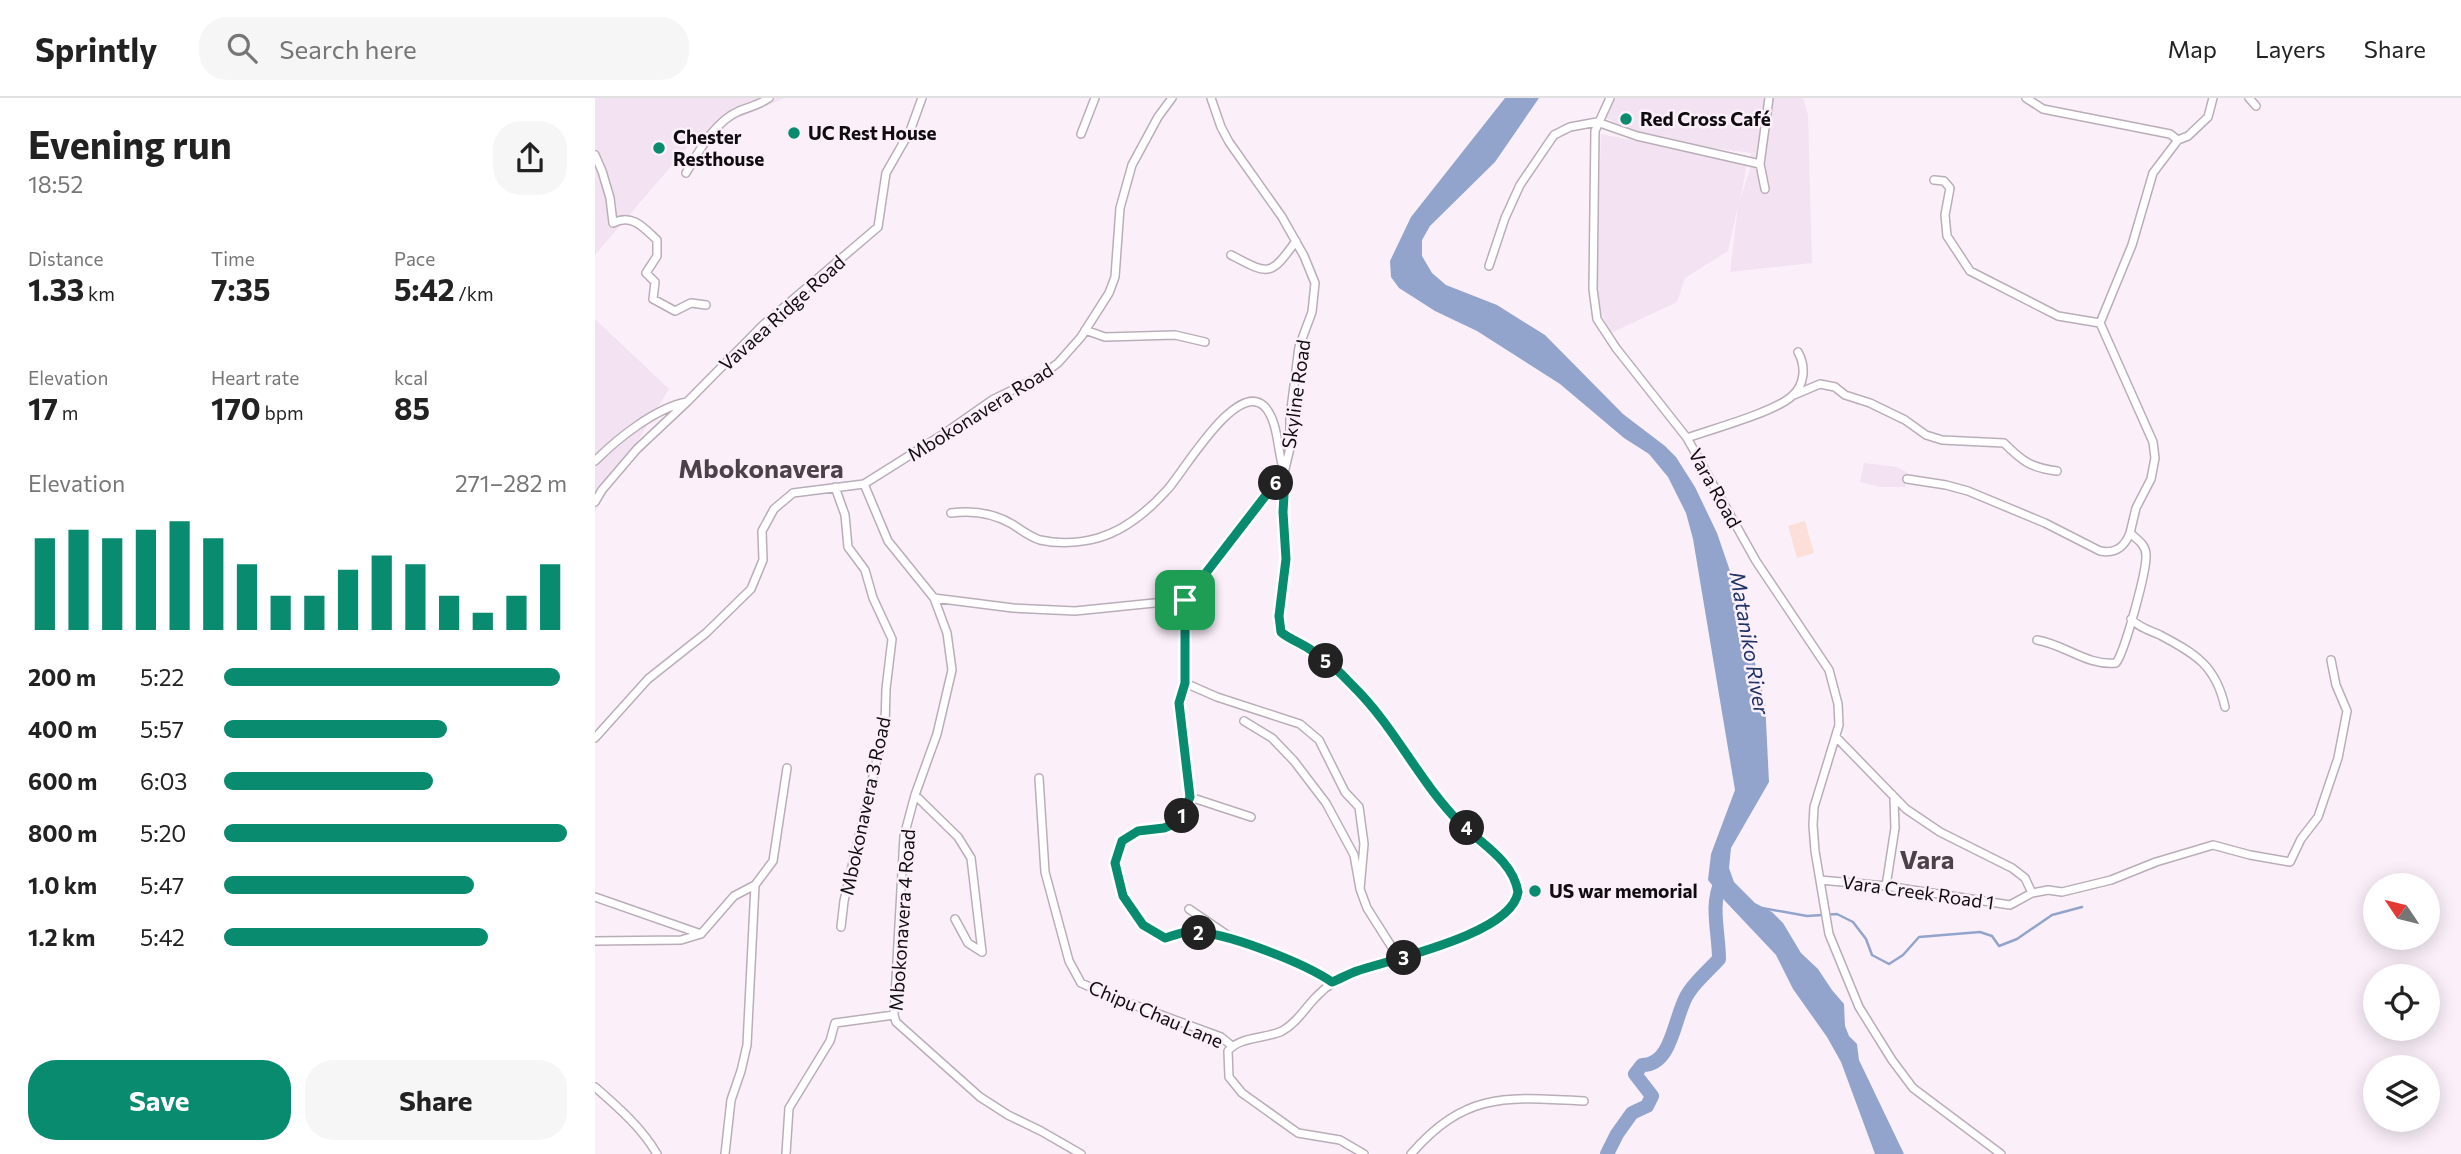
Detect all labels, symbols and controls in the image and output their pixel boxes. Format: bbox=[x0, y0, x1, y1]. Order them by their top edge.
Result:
search box bbox=[199, 17, 689, 80]
text: Sprintly bbox=[35, 28, 157, 69]
icon: search bbox=[223, 29, 261, 67]
text: Search here bbox=[279, 33, 417, 64]
text: Map bbox=[2168, 34, 2217, 63]
text: Layers bbox=[2255, 34, 2326, 63]
text: Share bbox=[2364, 34, 2426, 63]
place label: Red Cross Café bbox=[1640, 107, 1771, 130]
marker: Red Cross Café bbox=[1618, 111, 1634, 127]
text: Evening run bbox=[28, 120, 232, 167]
button: share bbox=[493, 121, 567, 195]
place label: UC Rest House bbox=[808, 121, 937, 144]
place label: Chester Resthouse bbox=[673, 125, 764, 170]
marker: UC Rest House bbox=[786, 125, 802, 141]
marker: Chester Resthouse bbox=[651, 140, 667, 156]
text: 18:52 bbox=[28, 170, 83, 198]
text: Distance bbox=[28, 247, 104, 270]
text: Time bbox=[211, 247, 255, 270]
text: Pace bbox=[394, 247, 435, 270]
street label: Vavaea Ridge Road bbox=[714, 250, 849, 375]
text: 1.33 bbox=[28, 270, 84, 307]
text: 7:35 bbox=[211, 270, 270, 307]
text: 5:42 bbox=[394, 270, 455, 307]
text: km bbox=[84, 282, 115, 305]
text: /km bbox=[455, 282, 494, 305]
street label: Skyline Road bbox=[1276, 338, 1315, 450]
street label: Mbokonavera Road bbox=[903, 357, 1057, 466]
text: Elevation bbox=[28, 366, 108, 389]
text: Heart rate bbox=[211, 366, 299, 389]
text: kcal bbox=[394, 366, 428, 389]
text: 17 bbox=[28, 389, 58, 426]
text: 170 bbox=[211, 389, 261, 426]
text: 85 bbox=[394, 389, 430, 426]
text: m bbox=[58, 401, 78, 424]
text: bpm bbox=[261, 401, 304, 424]
street label: Vara Road bbox=[1684, 444, 1747, 532]
district label: Mbokonavera bbox=[678, 452, 844, 483]
pin: 6 bbox=[1259, 466, 1293, 500]
text: Elevation bbox=[28, 469, 125, 497]
text: 271–282 m bbox=[455, 469, 567, 497]
text: 6 bbox=[1270, 471, 1281, 494]
water label: Mataniko River bbox=[1726, 569, 1775, 717]
pin bbox=[1155, 570, 1215, 630]
icon: arrive bbox=[1166, 581, 1204, 619]
pin: 5 bbox=[1309, 644, 1343, 678]
text: 5 bbox=[1320, 649, 1331, 672]
text: 200 m bbox=[28, 663, 96, 691]
text: 5:22 bbox=[140, 663, 184, 691]
text: 400 m bbox=[28, 715, 97, 743]
text: 5:57 bbox=[140, 715, 184, 743]
street label: Mbokonavera 3 Road bbox=[834, 715, 895, 897]
text: 600 m bbox=[28, 767, 97, 795]
text: 6:03 bbox=[140, 767, 187, 795]
pin: 1 bbox=[1165, 798, 1199, 834]
text: 1 bbox=[1177, 804, 1186, 827]
pin: 4 bbox=[1449, 810, 1485, 846]
text: 4 bbox=[1461, 816, 1472, 839]
text: 800 m bbox=[28, 819, 97, 847]
text: 5:20 bbox=[140, 819, 186, 847]
street label: Mbokonavera 4 Road bbox=[884, 828, 919, 1012]
district label: Vara bbox=[1900, 843, 1954, 874]
street label: Vara Creek Road 1 bbox=[1841, 869, 1996, 914]
text: 1.0 km bbox=[28, 871, 97, 899]
text: 5:47 bbox=[140, 871, 184, 899]
north arrow bbox=[2363, 873, 2439, 950]
map controls bbox=[2363, 873, 2440, 1132]
place label: US war memorial bbox=[1549, 879, 1698, 902]
marker: US war memorial bbox=[1527, 883, 1543, 899]
pin: 2 bbox=[1181, 916, 1217, 950]
text: 2 bbox=[1193, 921, 1204, 944]
text: 1.2 km bbox=[28, 923, 95, 951]
text: 5:42 bbox=[140, 923, 185, 951]
pin: 3 bbox=[1387, 940, 1421, 976]
text: 3 bbox=[1398, 946, 1409, 969]
button: locate bbox=[2363, 964, 2440, 1041]
street label: Chipu Chau Lane bbox=[1085, 975, 1227, 1052]
button: layers bbox=[2363, 1055, 2440, 1132]
button: Save bbox=[28, 1060, 291, 1140]
button: Share bbox=[305, 1060, 567, 1140]

